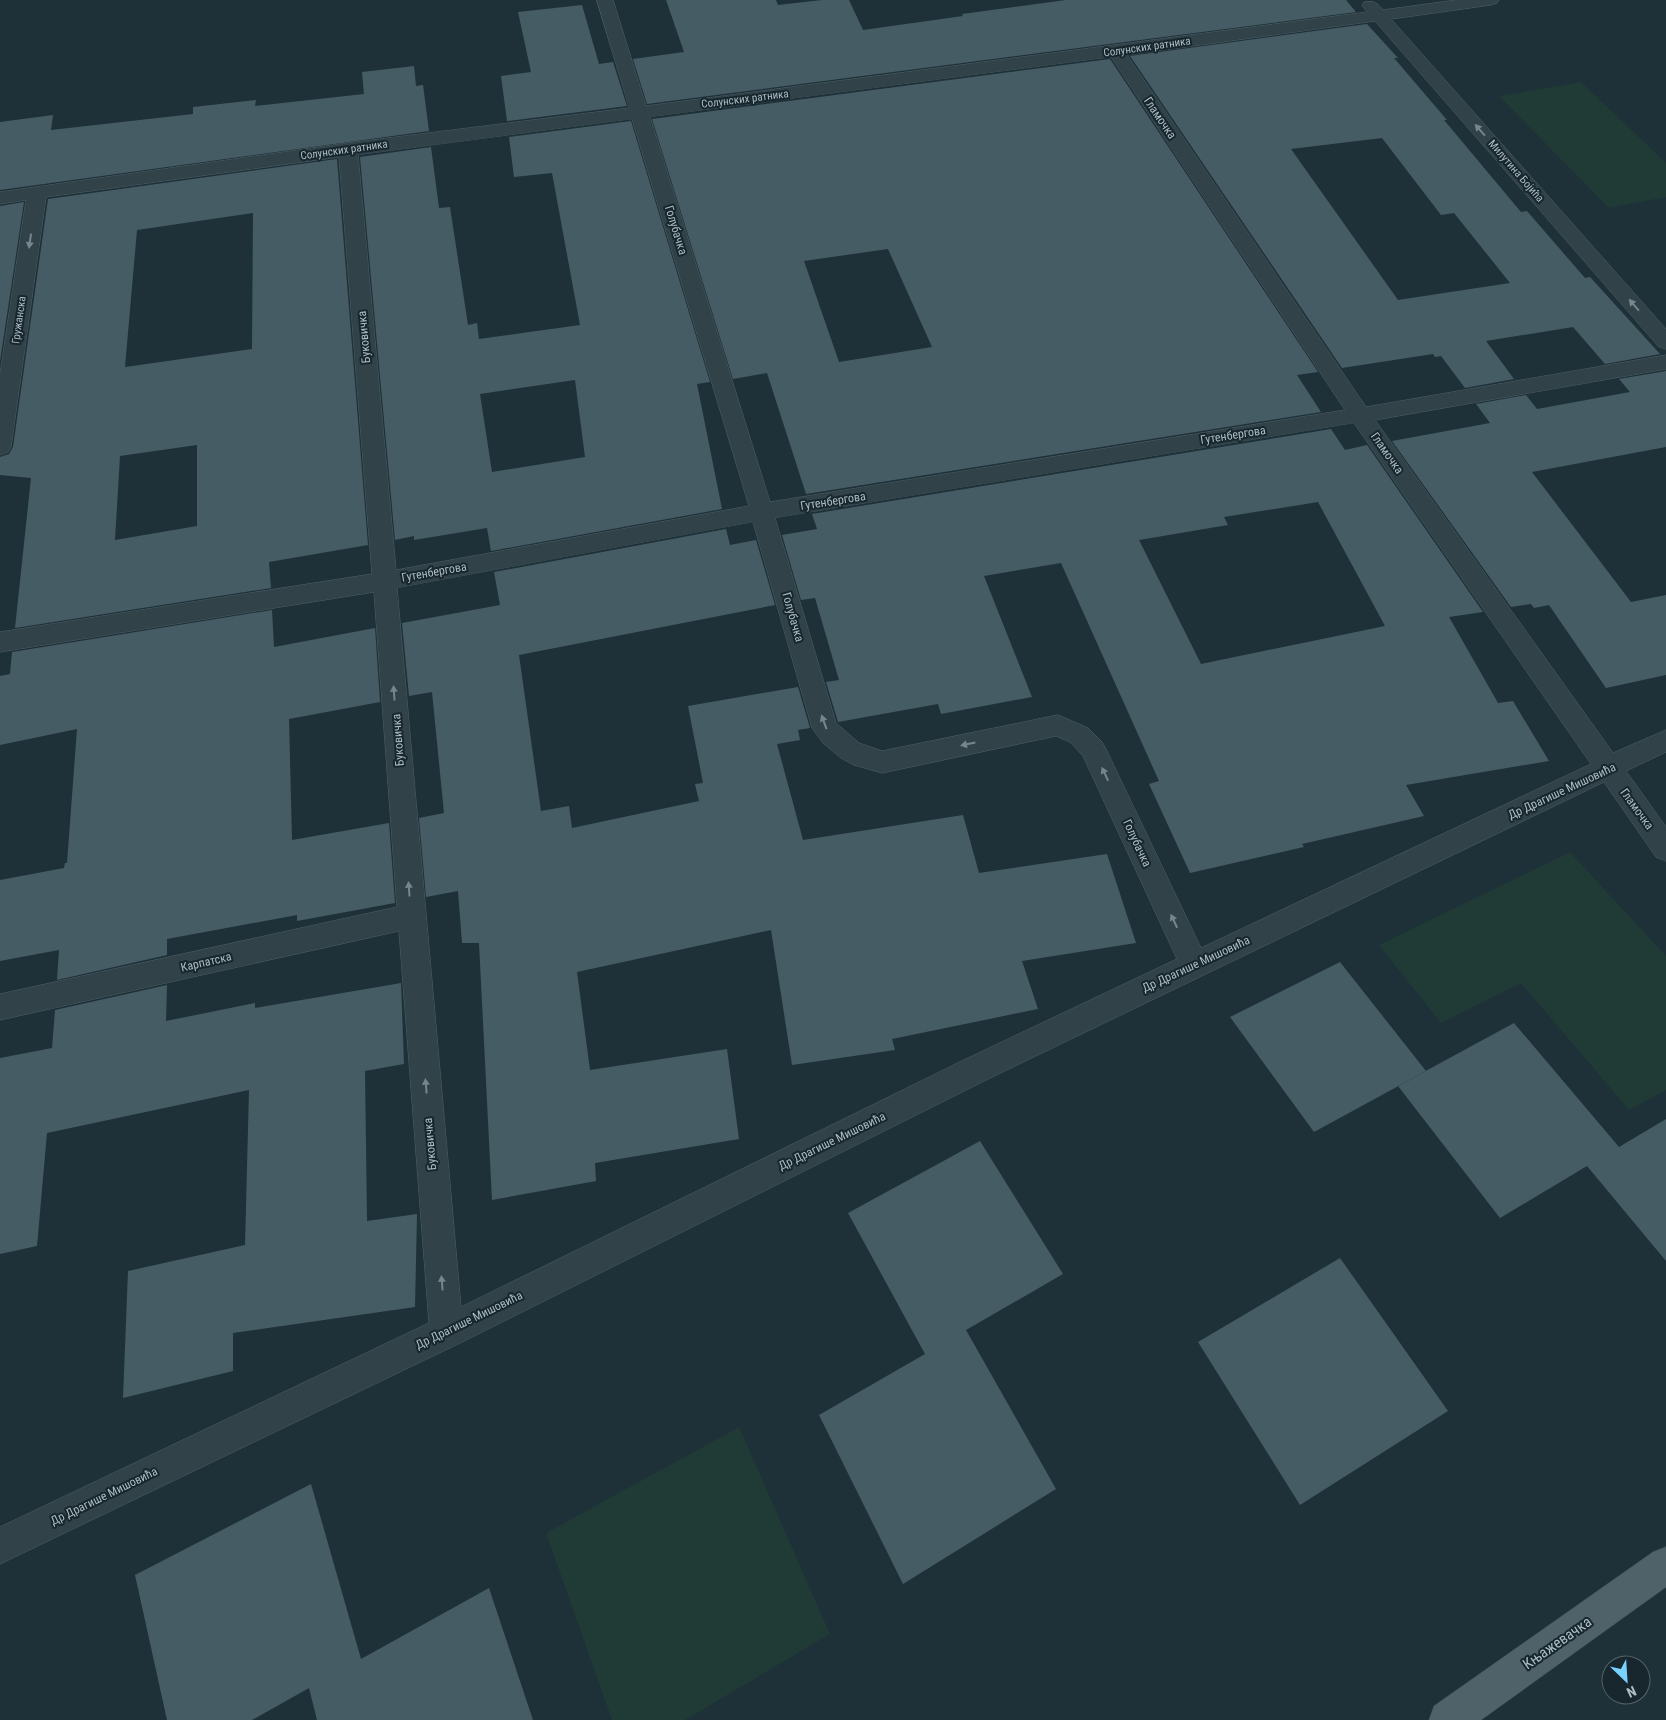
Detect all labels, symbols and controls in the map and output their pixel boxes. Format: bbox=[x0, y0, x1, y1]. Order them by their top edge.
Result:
street label: Солунских ратника bbox=[1103, 34, 1191, 60]
street label: Солунских ратника bbox=[701, 87, 789, 111]
street label: Гламочка bbox=[1141, 94, 1179, 142]
one-way arrow bbox=[1475, 124, 1486, 137]
street label: Солунских ратника bbox=[300, 137, 388, 163]
street label: Милутина Бојића bbox=[1485, 137, 1547, 205]
street label: Голубачка bbox=[662, 204, 690, 257]
one-way arrow bbox=[26, 233, 34, 249]
street label: Гружанска bbox=[9, 295, 29, 345]
one-way arrow bbox=[1629, 299, 1640, 311]
street label: Буковичка bbox=[355, 310, 373, 364]
street label: Гутенбергова bbox=[1199, 423, 1267, 447]
street label: Гламочка bbox=[1368, 430, 1406, 477]
street label: Гутенбергова bbox=[799, 489, 867, 513]
street label: Гутенбергова bbox=[400, 559, 468, 585]
street label: Голубачка bbox=[779, 591, 807, 644]
one-way arrow bbox=[390, 684, 398, 700]
street label: Буковичка bbox=[389, 713, 407, 767]
one-way arrow bbox=[820, 714, 827, 729]
one-way arrow bbox=[960, 740, 975, 748]
street label: Др Драгише Мишовића bbox=[1506, 760, 1618, 822]
one-way arrow bbox=[1100, 767, 1108, 781]
street label: Гламочка bbox=[1617, 786, 1657, 832]
street label: Голубачка bbox=[1120, 817, 1154, 869]
one-way arrow bbox=[405, 881, 413, 897]
one-way arrow bbox=[1169, 914, 1177, 928]
street label: Др Драгише Мишовића bbox=[1140, 933, 1252, 995]
street label: Карпатска bbox=[179, 949, 233, 975]
one-way arrow bbox=[421, 1078, 429, 1094]
street label: Др Драгише Мишовића bbox=[776, 1109, 888, 1173]
street label: Буковичка bbox=[421, 1117, 439, 1171]
one-way arrow bbox=[438, 1275, 446, 1291]
street label: Др Драгише Мишовића bbox=[413, 1288, 525, 1352]
street label: Др Драгише Мишовића bbox=[48, 1464, 160, 1528]
street label: Књажевачка bbox=[1519, 1613, 1595, 1673]
north arrow bbox=[1601, 1655, 1651, 1705]
text: N bbox=[1624, 1683, 1639, 1701]

